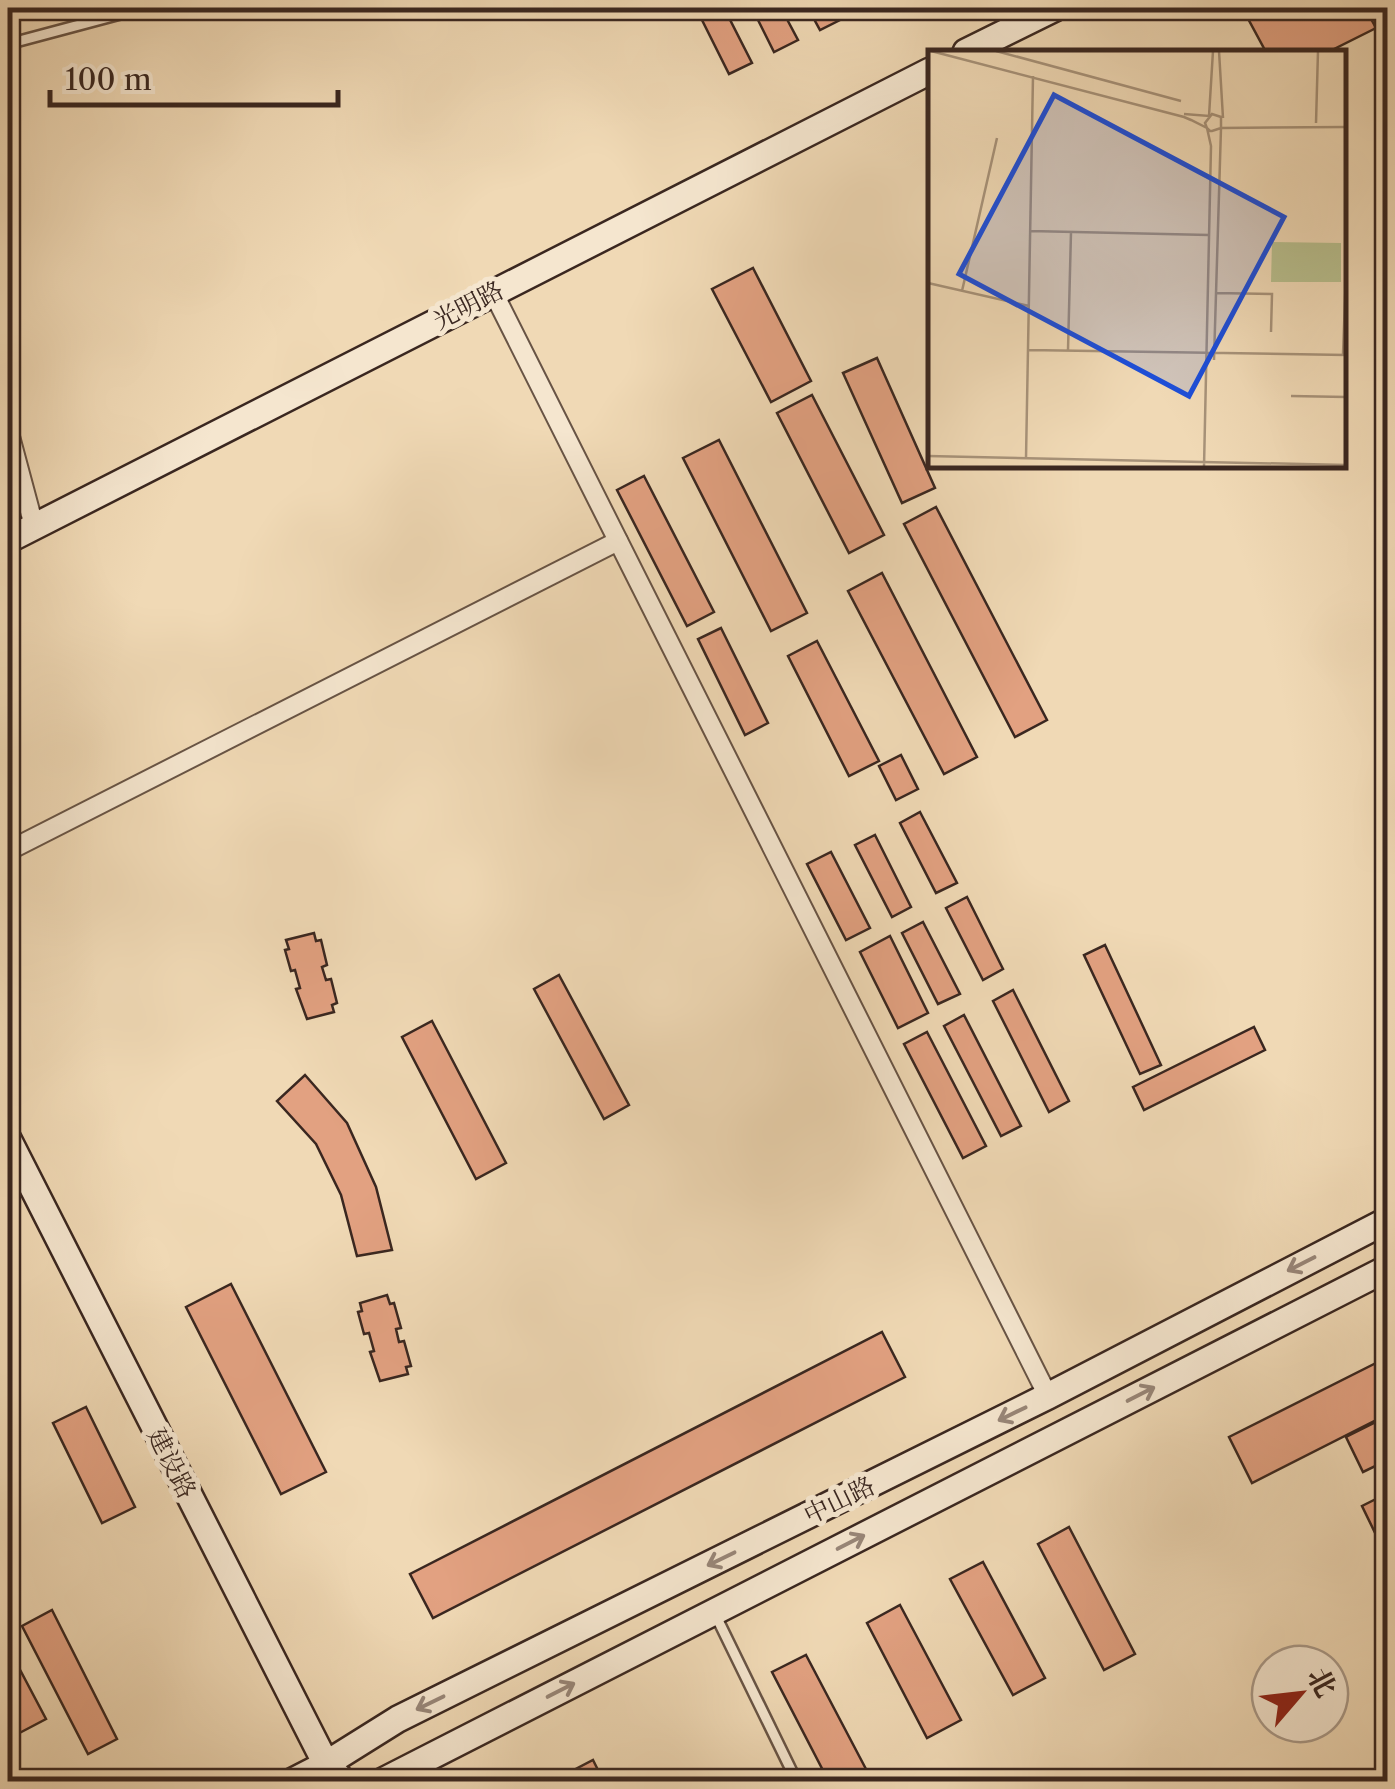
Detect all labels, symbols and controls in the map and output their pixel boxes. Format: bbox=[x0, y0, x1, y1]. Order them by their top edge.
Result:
scale bar bbox=[50, 45, 338, 107]
inset map bbox=[928, 50, 1345, 468]
text: 100 m bbox=[65, 61, 152, 98]
street label: 光明路 bbox=[428, 275, 509, 336]
one-way arrow bbox=[1286, 1255, 1316, 1274]
one-way arrow bbox=[1125, 1384, 1155, 1403]
one-way arrow bbox=[998, 1405, 1028, 1424]
street label: 建设路 bbox=[141, 1423, 202, 1504]
street label: 中山路 bbox=[799, 1470, 880, 1531]
one-way arrow bbox=[836, 1532, 865, 1551]
one-way arrow bbox=[707, 1550, 737, 1569]
north arrow bbox=[1250, 1644, 1350, 1744]
text: 北 bbox=[1300, 1662, 1344, 1703]
one-way arrow bbox=[546, 1680, 576, 1699]
one-way arrow bbox=[416, 1695, 446, 1714]

